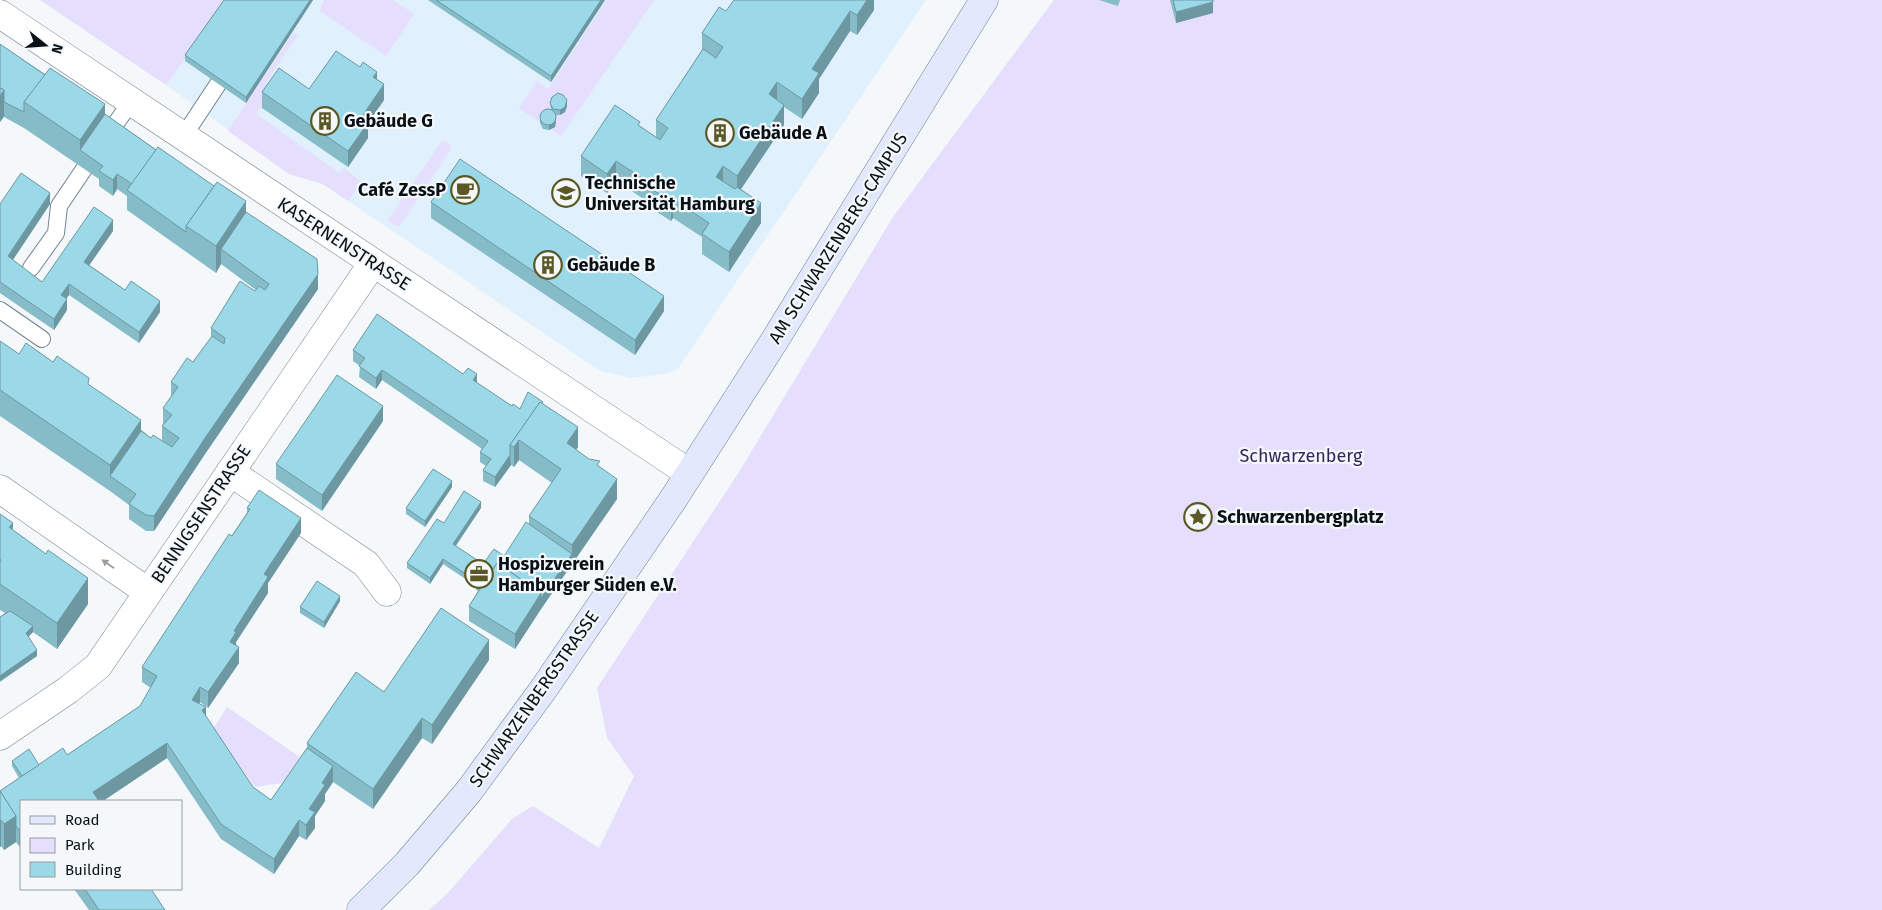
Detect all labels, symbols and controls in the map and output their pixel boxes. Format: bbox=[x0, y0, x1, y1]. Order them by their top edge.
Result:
north arrow bbox=[20, 20, 70, 70]
text: N bbox=[47, 42, 66, 56]
building icon: Gebäude G bbox=[310, 106, 340, 136]
place label: Gebäude G bbox=[344, 110, 433, 132]
building icon: Gebäude A bbox=[705, 118, 735, 148]
place label: Gebäude A bbox=[739, 122, 827, 144]
street label: AM SCHWARZENBERG-CAMPUS bbox=[764, 128, 912, 348]
place label: Technische Universität Hamburg bbox=[585, 172, 755, 215]
cafe icon: Café ZessP bbox=[450, 175, 480, 205]
school or university icon: Technische Universität Hamburg bbox=[551, 178, 581, 208]
place label: Café ZessP bbox=[358, 179, 446, 201]
street label: KASERNENSTRASSE bbox=[273, 193, 415, 295]
building icon: Gebäude B bbox=[533, 250, 563, 280]
place label: Gebäude B bbox=[567, 254, 655, 276]
street label: BENNIGSENSTRASSE bbox=[146, 440, 256, 588]
park label: Schwarzenberg bbox=[1240, 445, 1363, 467]
place icon: Schwarzenbergplatz bbox=[1183, 502, 1213, 532]
place label: Schwarzenbergplatz bbox=[1217, 506, 1384, 528]
place label: Hospizverein Hamburger Süden e.V. bbox=[498, 553, 677, 596]
one-way arrow bbox=[101, 559, 115, 569]
office icon: Hospizverein Hamburger Süden e.V. bbox=[464, 559, 494, 589]
street label: SCHWARZENBERGSTRASSE bbox=[464, 606, 604, 792]
legend bbox=[20, 800, 182, 890]
text: Road bbox=[65, 811, 100, 829]
text: Park bbox=[65, 836, 95, 854]
text: Building bbox=[65, 861, 121, 879]

